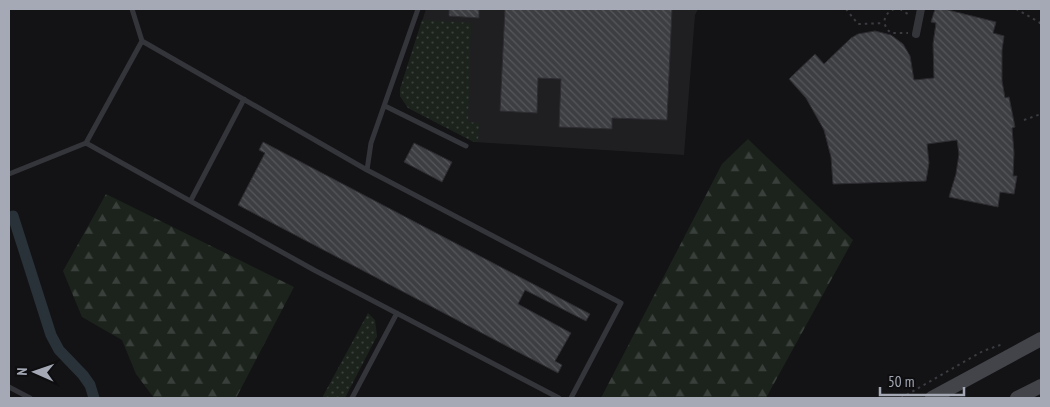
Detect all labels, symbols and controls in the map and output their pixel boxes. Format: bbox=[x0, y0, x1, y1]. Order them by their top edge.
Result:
north arrow bbox=[10, 347, 60, 397]
scale bar bbox=[880, 364, 964, 396]
text: N bbox=[13, 367, 31, 376]
text: 50 m bbox=[888, 372, 914, 391]

